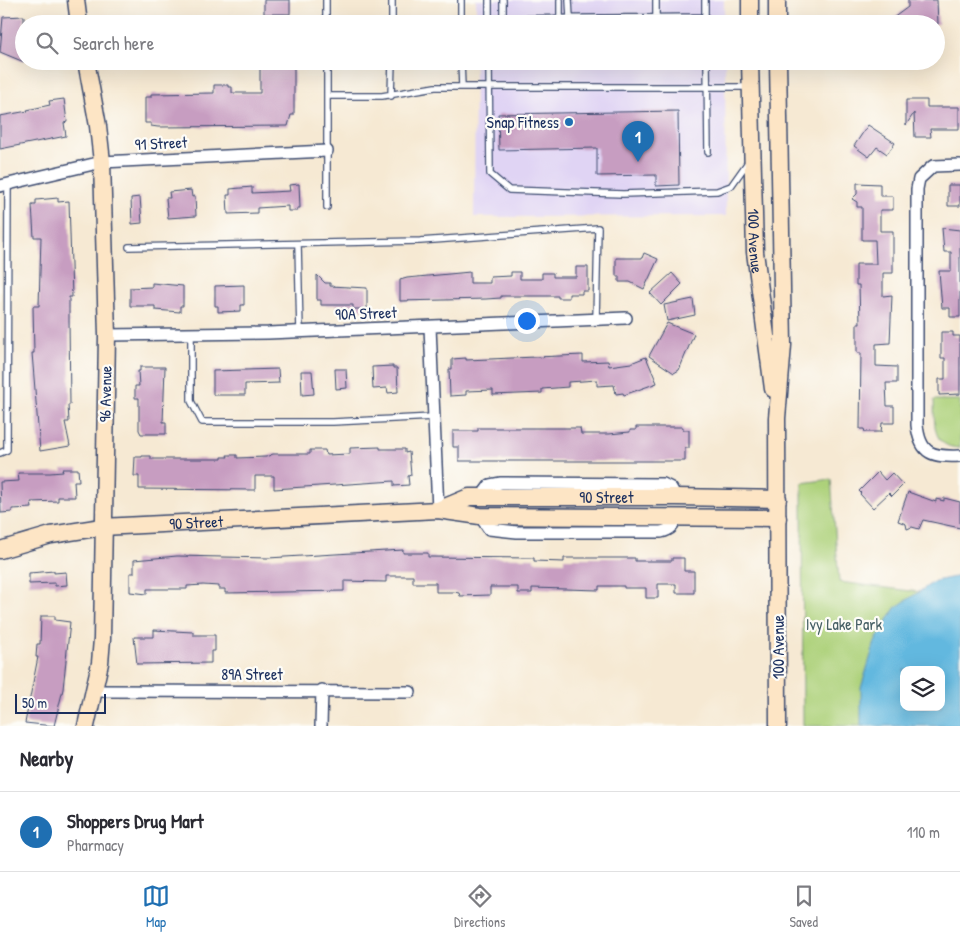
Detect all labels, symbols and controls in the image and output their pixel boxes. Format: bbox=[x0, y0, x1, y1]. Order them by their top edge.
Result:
search box bbox=[15, 15, 945, 70]
icon: search bbox=[33, 29, 61, 57]
text: Search here bbox=[73, 30, 154, 56]
place label: Snap Fitness bbox=[487, 111, 559, 133]
marker: Snap Fitness bbox=[563, 116, 575, 128]
pin: 1 bbox=[622, 121, 654, 162]
street label: 91 Street bbox=[134, 131, 188, 155]
street label: 100 Avenue bbox=[743, 208, 769, 275]
street label: 90A Street bbox=[335, 301, 398, 325]
your location bbox=[514, 308, 540, 334]
street label: 96 Avenue bbox=[94, 365, 117, 422]
street label: 90 Street bbox=[579, 486, 634, 508]
street label: 90 Street bbox=[169, 510, 224, 535]
park label: Ivy Lake Park bbox=[806, 613, 882, 635]
street label: 100 Avenue bbox=[767, 614, 789, 679]
street label: 89A Street bbox=[221, 663, 283, 685]
map controls bbox=[900, 666, 945, 711]
button: layers bbox=[900, 666, 945, 711]
scale bar bbox=[15, 691, 106, 714]
text: 50 m bbox=[22, 693, 47, 712]
text: Nearby bbox=[20, 744, 73, 773]
text: Shoppers Drug Mart bbox=[67, 808, 204, 834]
text: 1 bbox=[33, 821, 39, 843]
text: 110 m bbox=[907, 821, 940, 843]
text: Pharmacy bbox=[67, 834, 124, 856]
tab: Map bbox=[142, 882, 170, 931]
tab: Directions bbox=[454, 882, 505, 931]
tab: Saved bbox=[789, 882, 818, 931]

